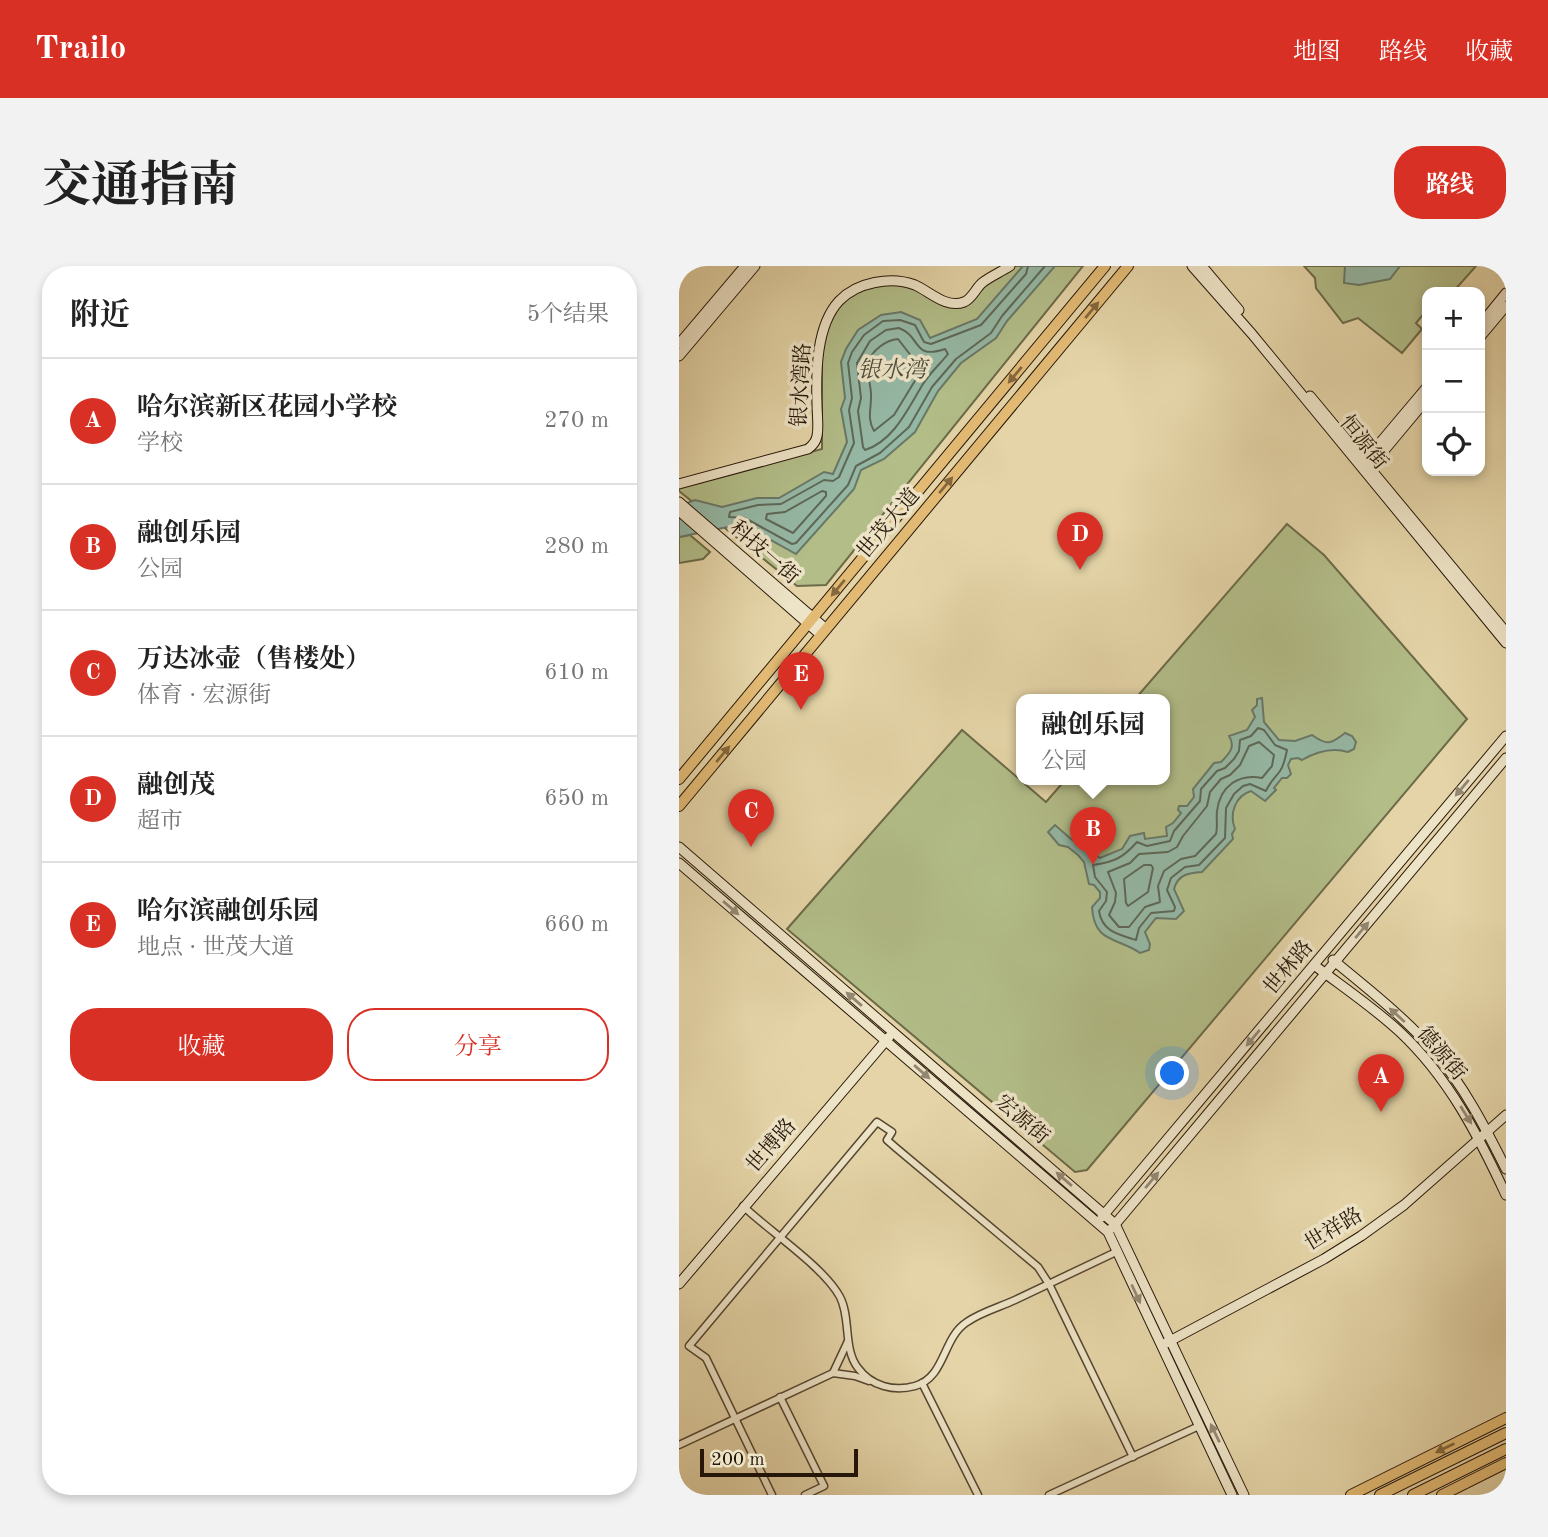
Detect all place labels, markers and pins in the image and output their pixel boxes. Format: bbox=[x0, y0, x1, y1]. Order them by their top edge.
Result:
pin: D bbox=[1057, 512, 1103, 570]
pin: E bbox=[778, 652, 824, 710]
pin: C bbox=[728, 789, 774, 847]
pin: B bbox=[1070, 807, 1116, 865]
pin: A bbox=[1358, 1054, 1404, 1112]

